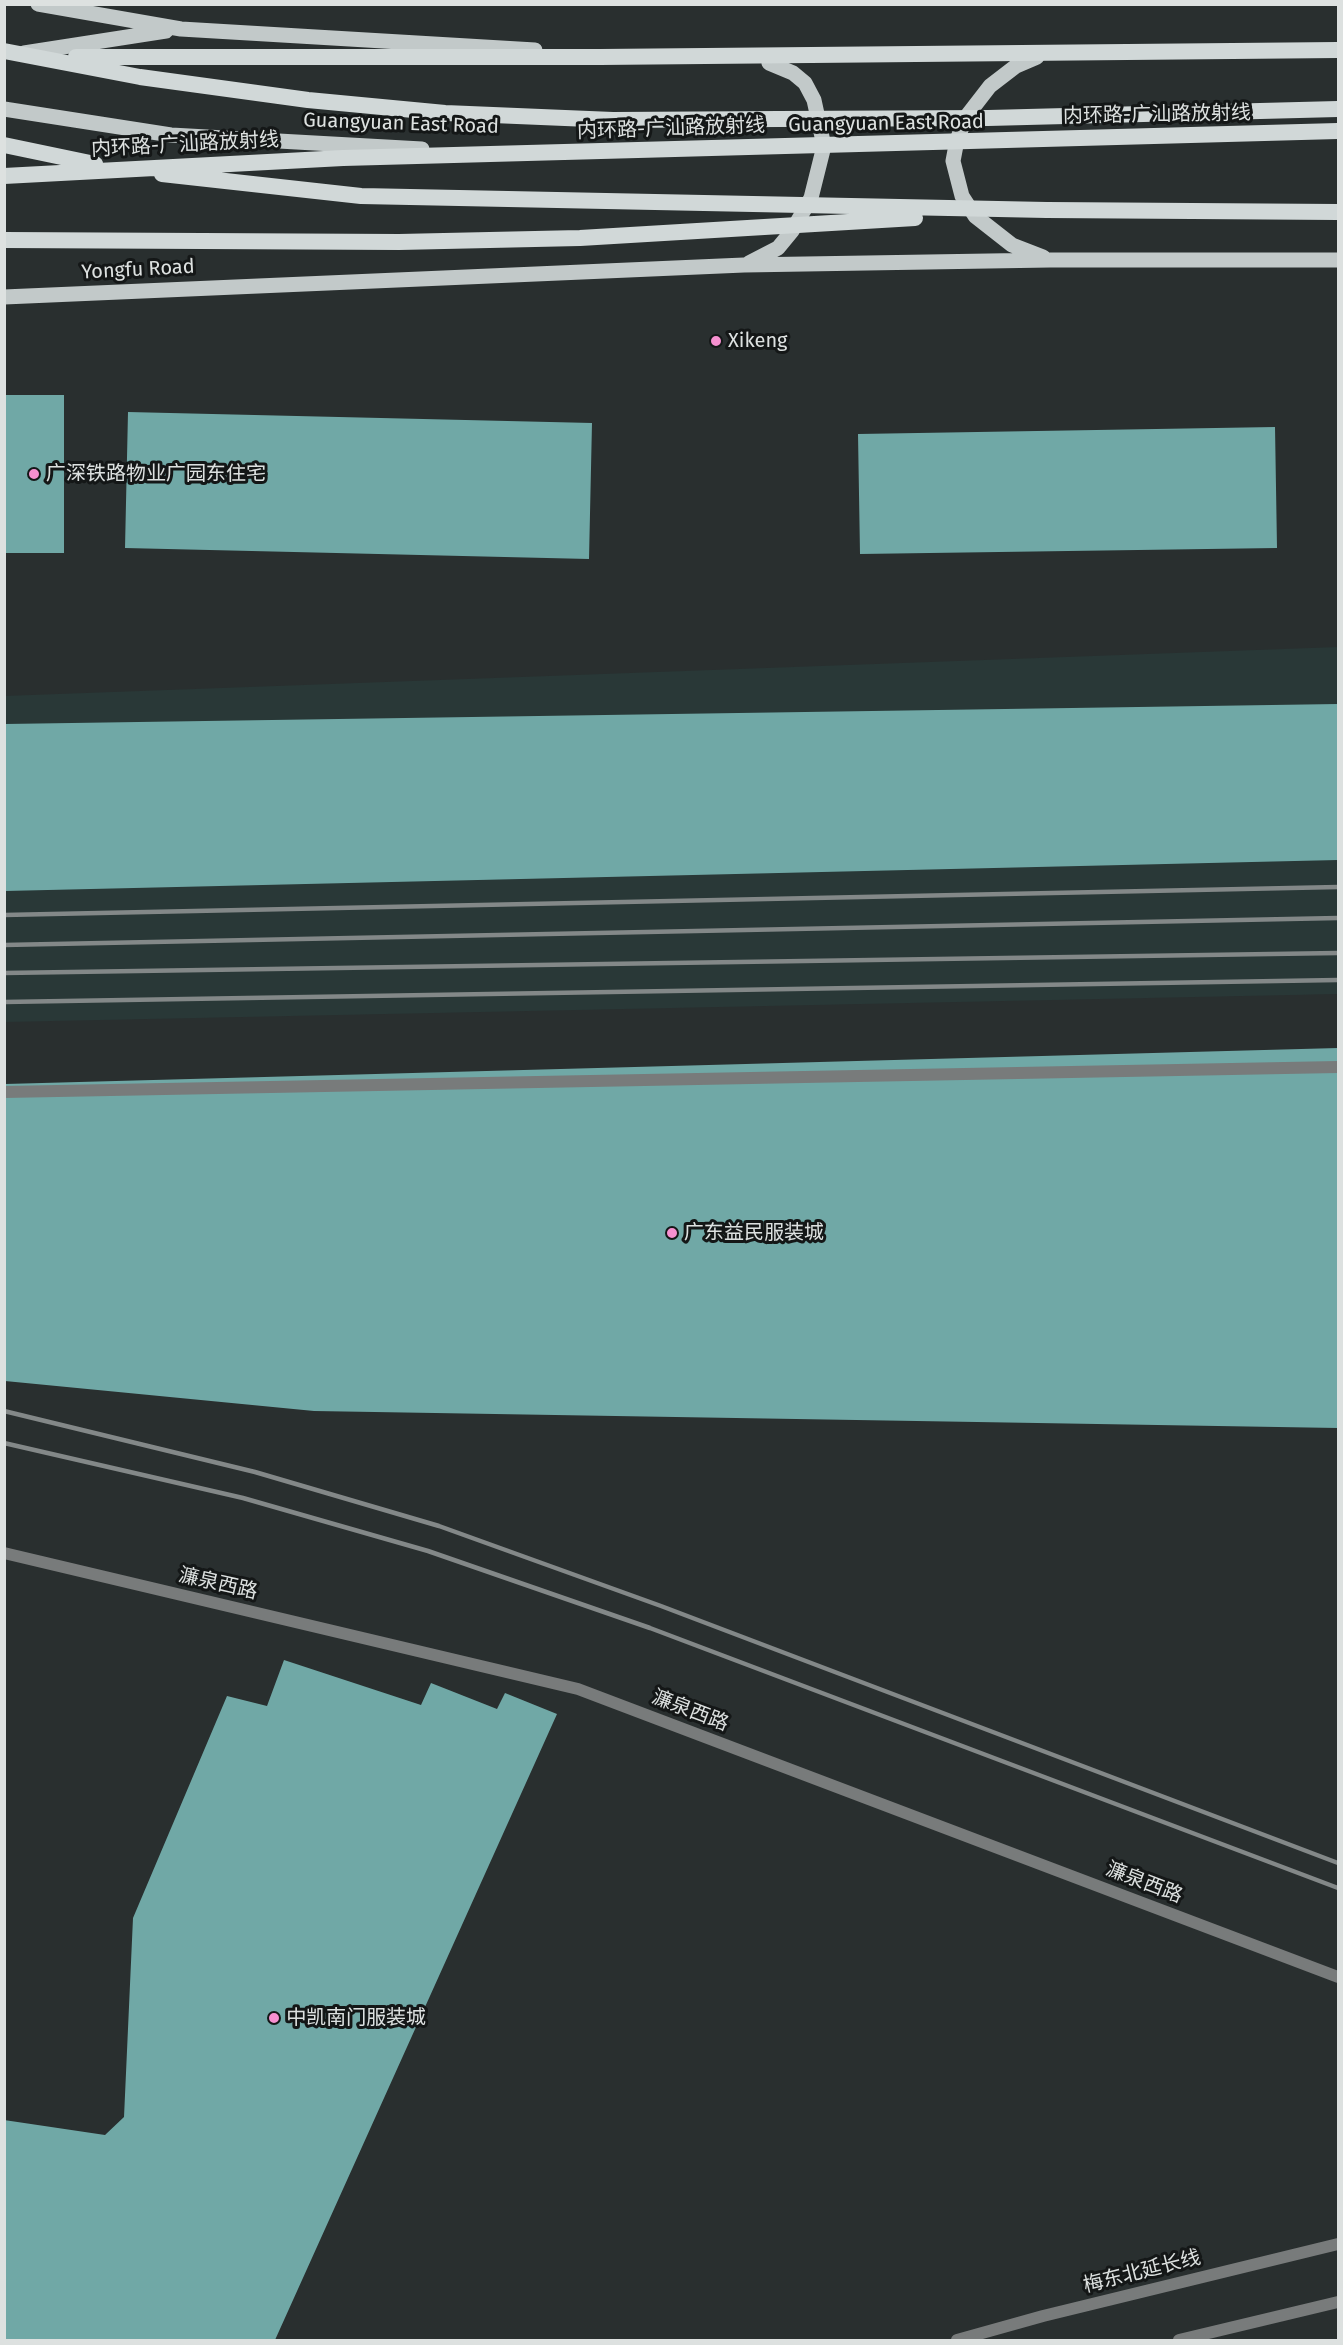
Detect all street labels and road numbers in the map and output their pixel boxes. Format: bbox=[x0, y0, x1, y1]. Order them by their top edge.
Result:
street label: 内环路-广汕路放射线 bbox=[1063, 101, 1251, 129]
street label: Guangyuan East Road bbox=[303, 109, 499, 139]
street label: Guangyuan East Road bbox=[788, 110, 984, 138]
street label: 内环路-广汕路放射线 bbox=[577, 114, 765, 144]
street label: 内环路-广汕路放射线 bbox=[90, 128, 280, 162]
street label: Yongfu Road bbox=[81, 255, 195, 285]
street label: 濂泉西路 bbox=[176, 1563, 260, 1605]
street label: 濂泉西路 bbox=[648, 1685, 732, 1737]
street label: 濂泉西路 bbox=[1102, 1857, 1186, 1909]
street label: 梅东北延长线 bbox=[1081, 2246, 1203, 2298]

